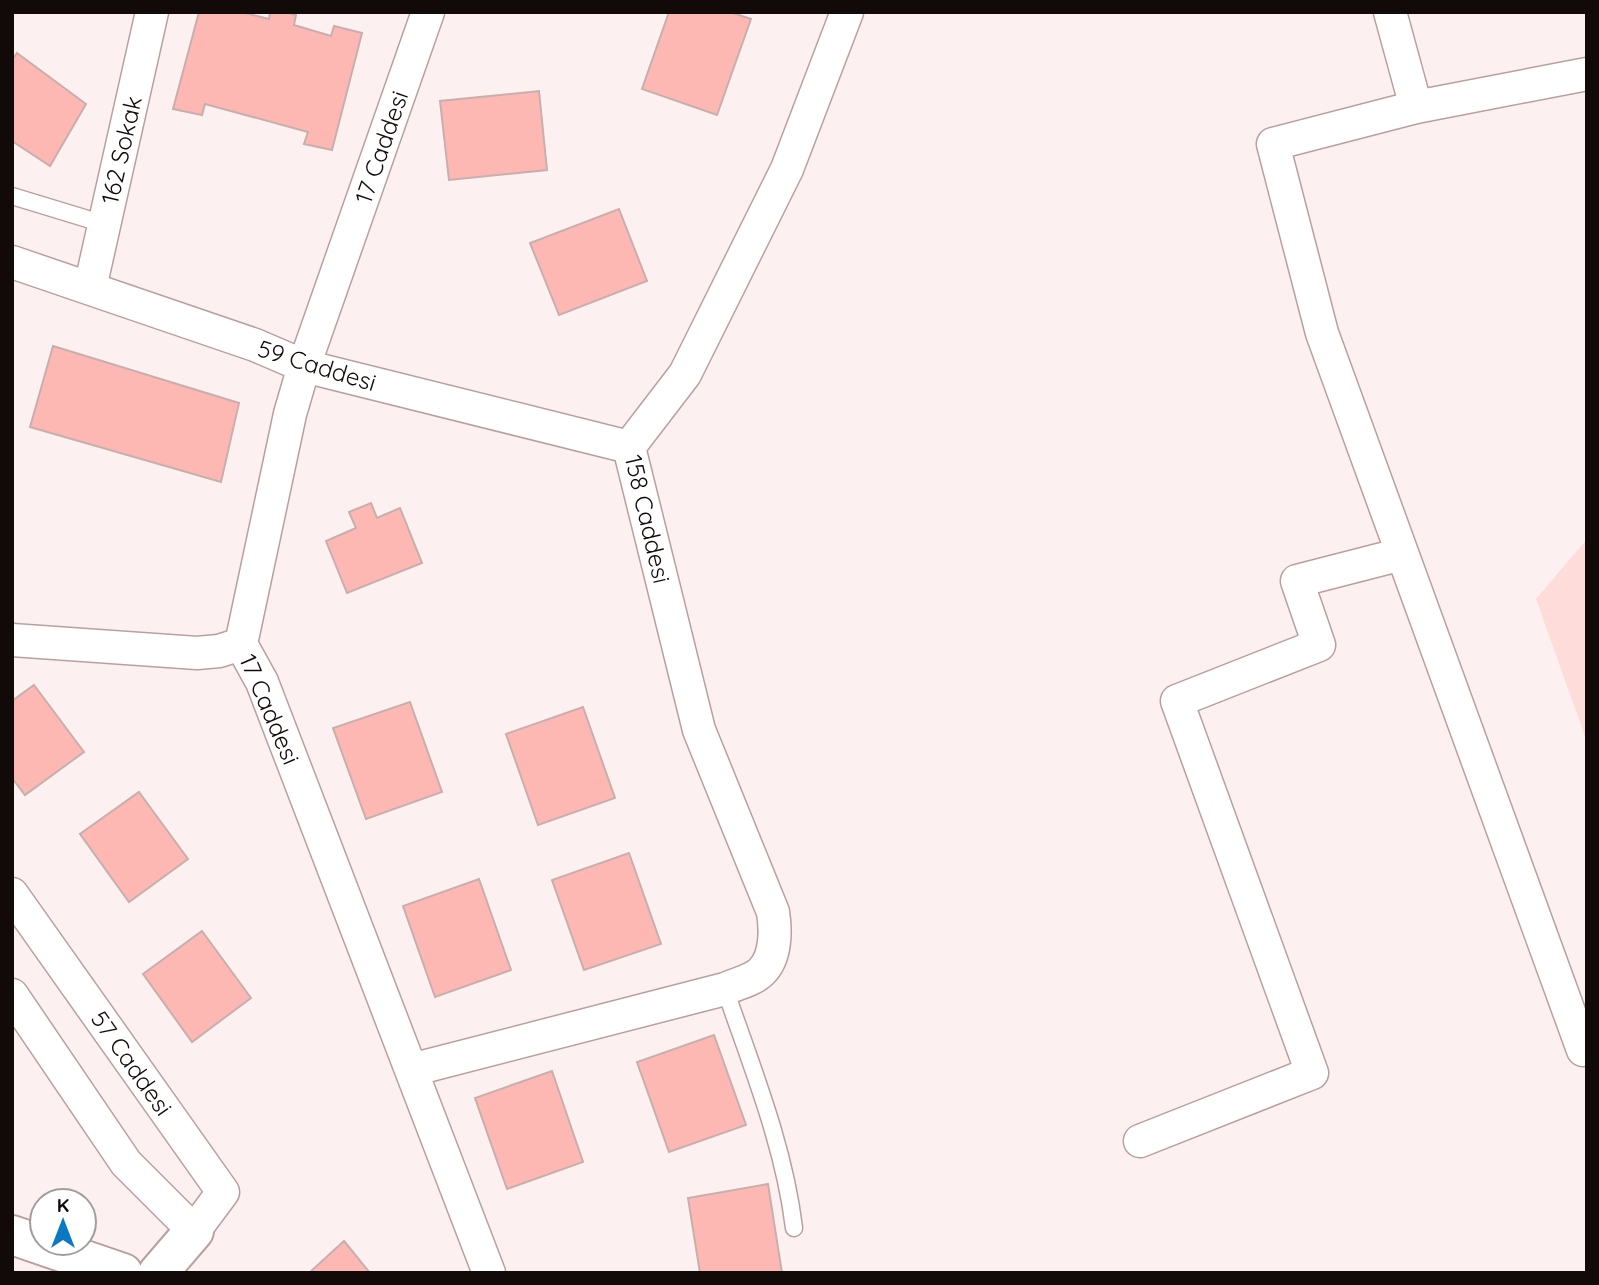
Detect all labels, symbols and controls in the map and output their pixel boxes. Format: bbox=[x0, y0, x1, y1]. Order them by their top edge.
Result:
street label: 17 Caddesi bbox=[348, 87, 414, 207]
street label: 162 Sokak bbox=[94, 93, 148, 207]
street label: 59 Caddesi bbox=[254, 333, 380, 397]
street label: 158 Caddesi bbox=[619, 452, 677, 586]
street label: 17 Caddesi bbox=[233, 649, 307, 769]
street label: 57 Caddesi bbox=[85, 1005, 179, 1121]
north arrow bbox=[28, 1187, 98, 1257]
text: K bbox=[57, 1193, 69, 1217]

